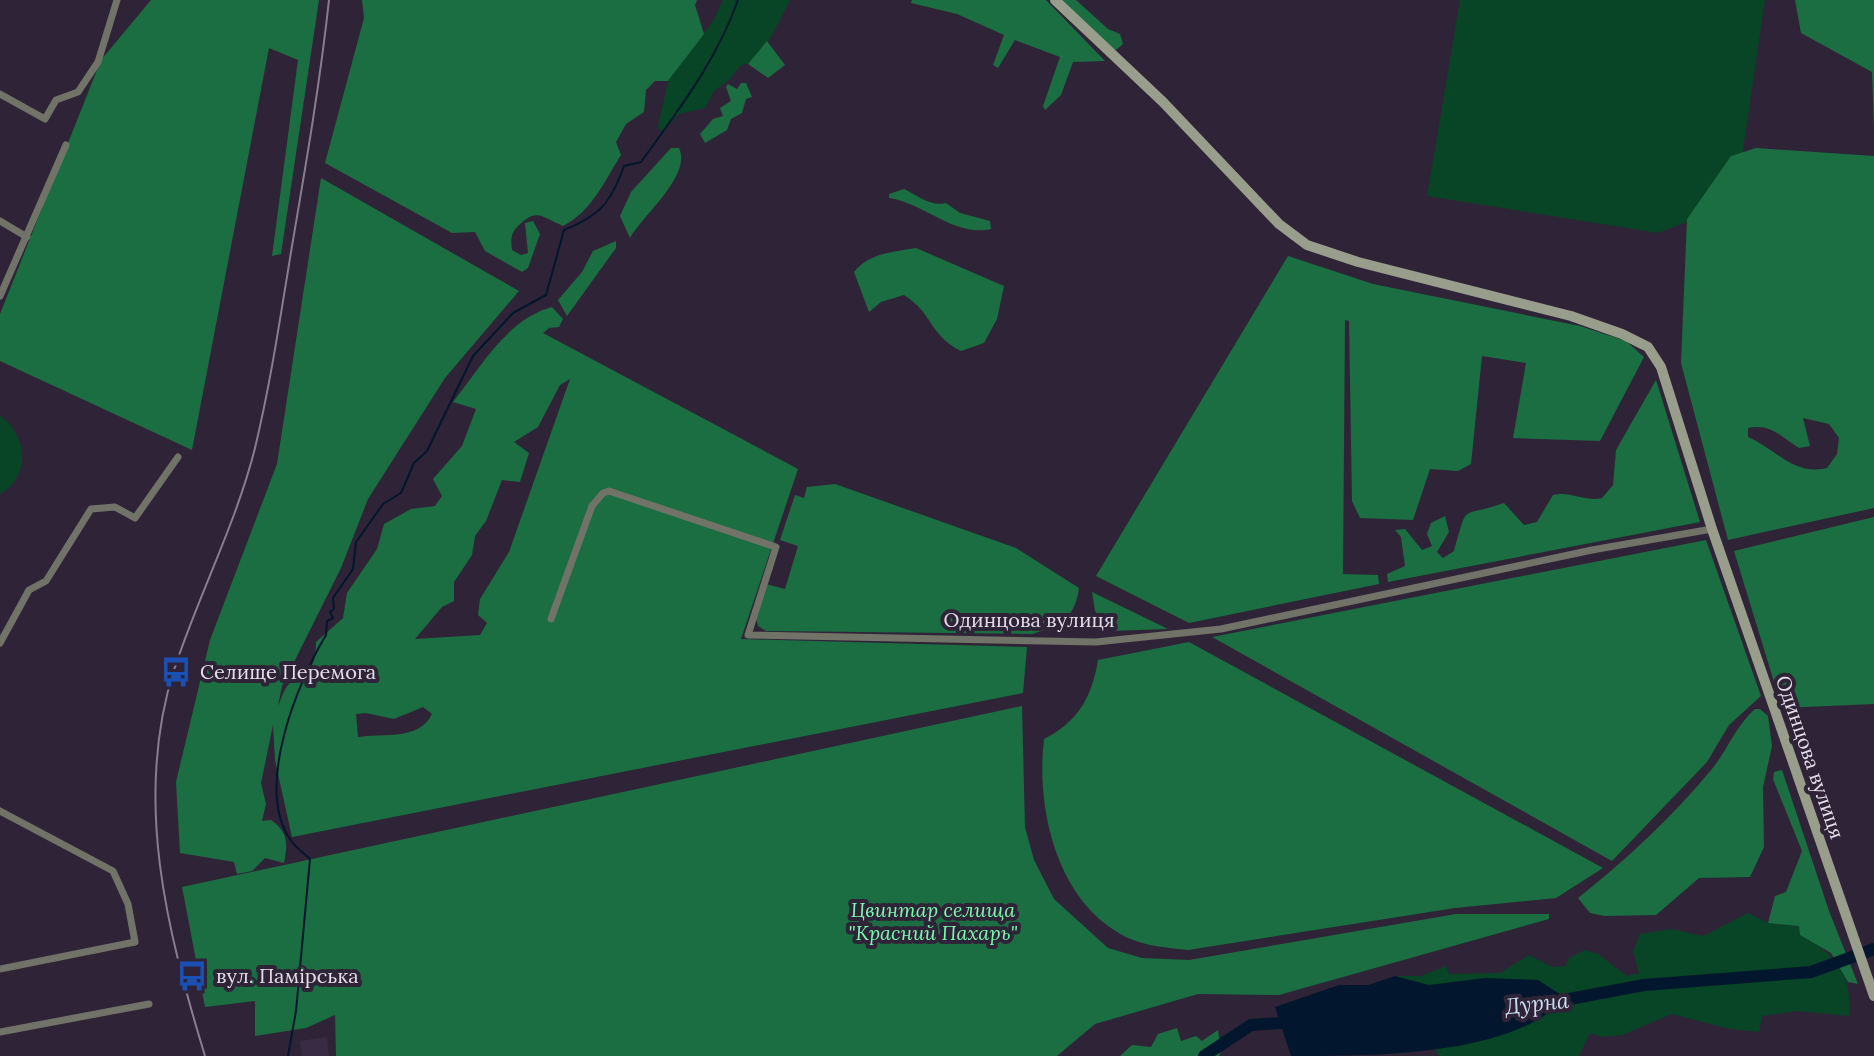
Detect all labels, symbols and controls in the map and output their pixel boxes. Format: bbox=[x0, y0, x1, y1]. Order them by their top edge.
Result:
street label: Одинцова вулиця bbox=[943, 607, 1115, 632]
bus stop icon: Селище Перемога bbox=[159, 655, 193, 689]
place label: Селище Перемога bbox=[200, 659, 376, 684]
street label: Одинцова вулиця bbox=[1771, 672, 1850, 842]
park label: Цвинтар селища "Красний Пахарь" bbox=[848, 897, 1018, 945]
bus stop icon: вул. Памірська bbox=[175, 959, 209, 993]
place label: вул. Памірська bbox=[216, 963, 359, 988]
water label: Дурна bbox=[1503, 986, 1571, 1020]

